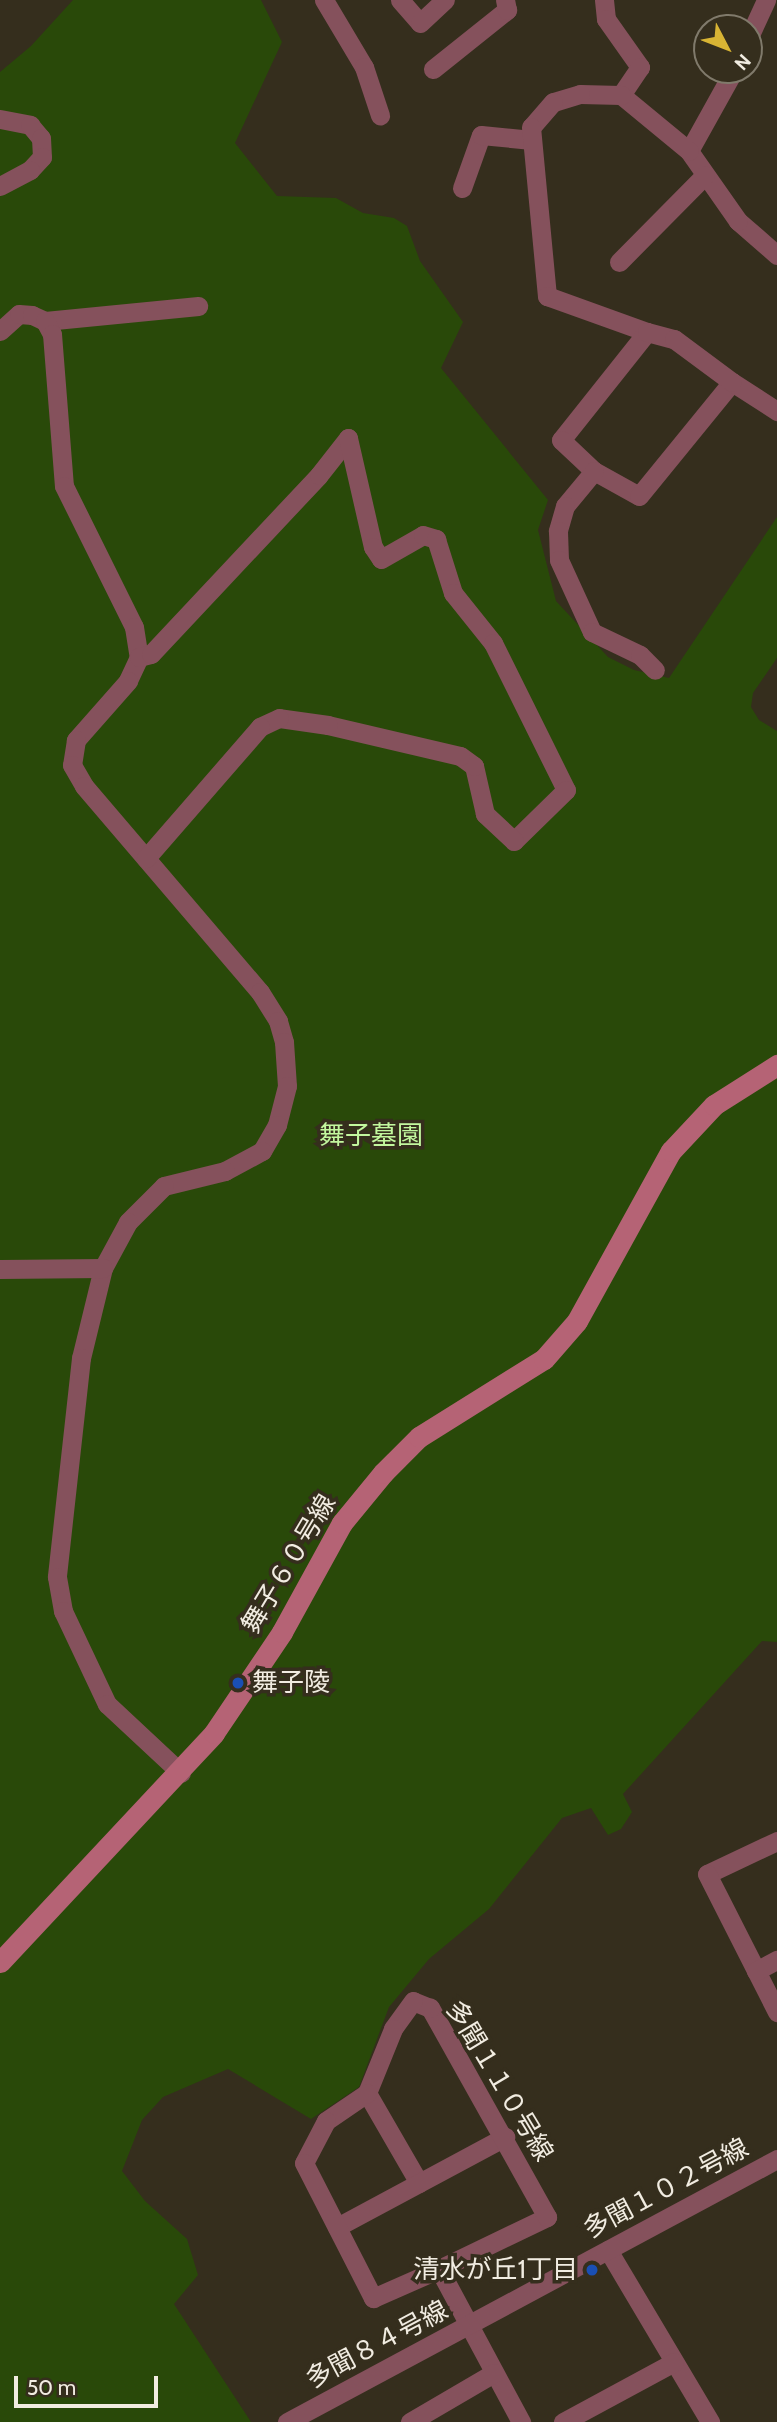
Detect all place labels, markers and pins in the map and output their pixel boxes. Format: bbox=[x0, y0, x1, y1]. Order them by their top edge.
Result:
place label: 舞子陵 bbox=[252, 1667, 330, 1699]
marker: 舞子陵 bbox=[230, 1675, 246, 1691]
place label: 清水が丘1丁目 bbox=[414, 2254, 578, 2286]
marker: 清水が丘1丁目 bbox=[584, 2262, 600, 2278]

